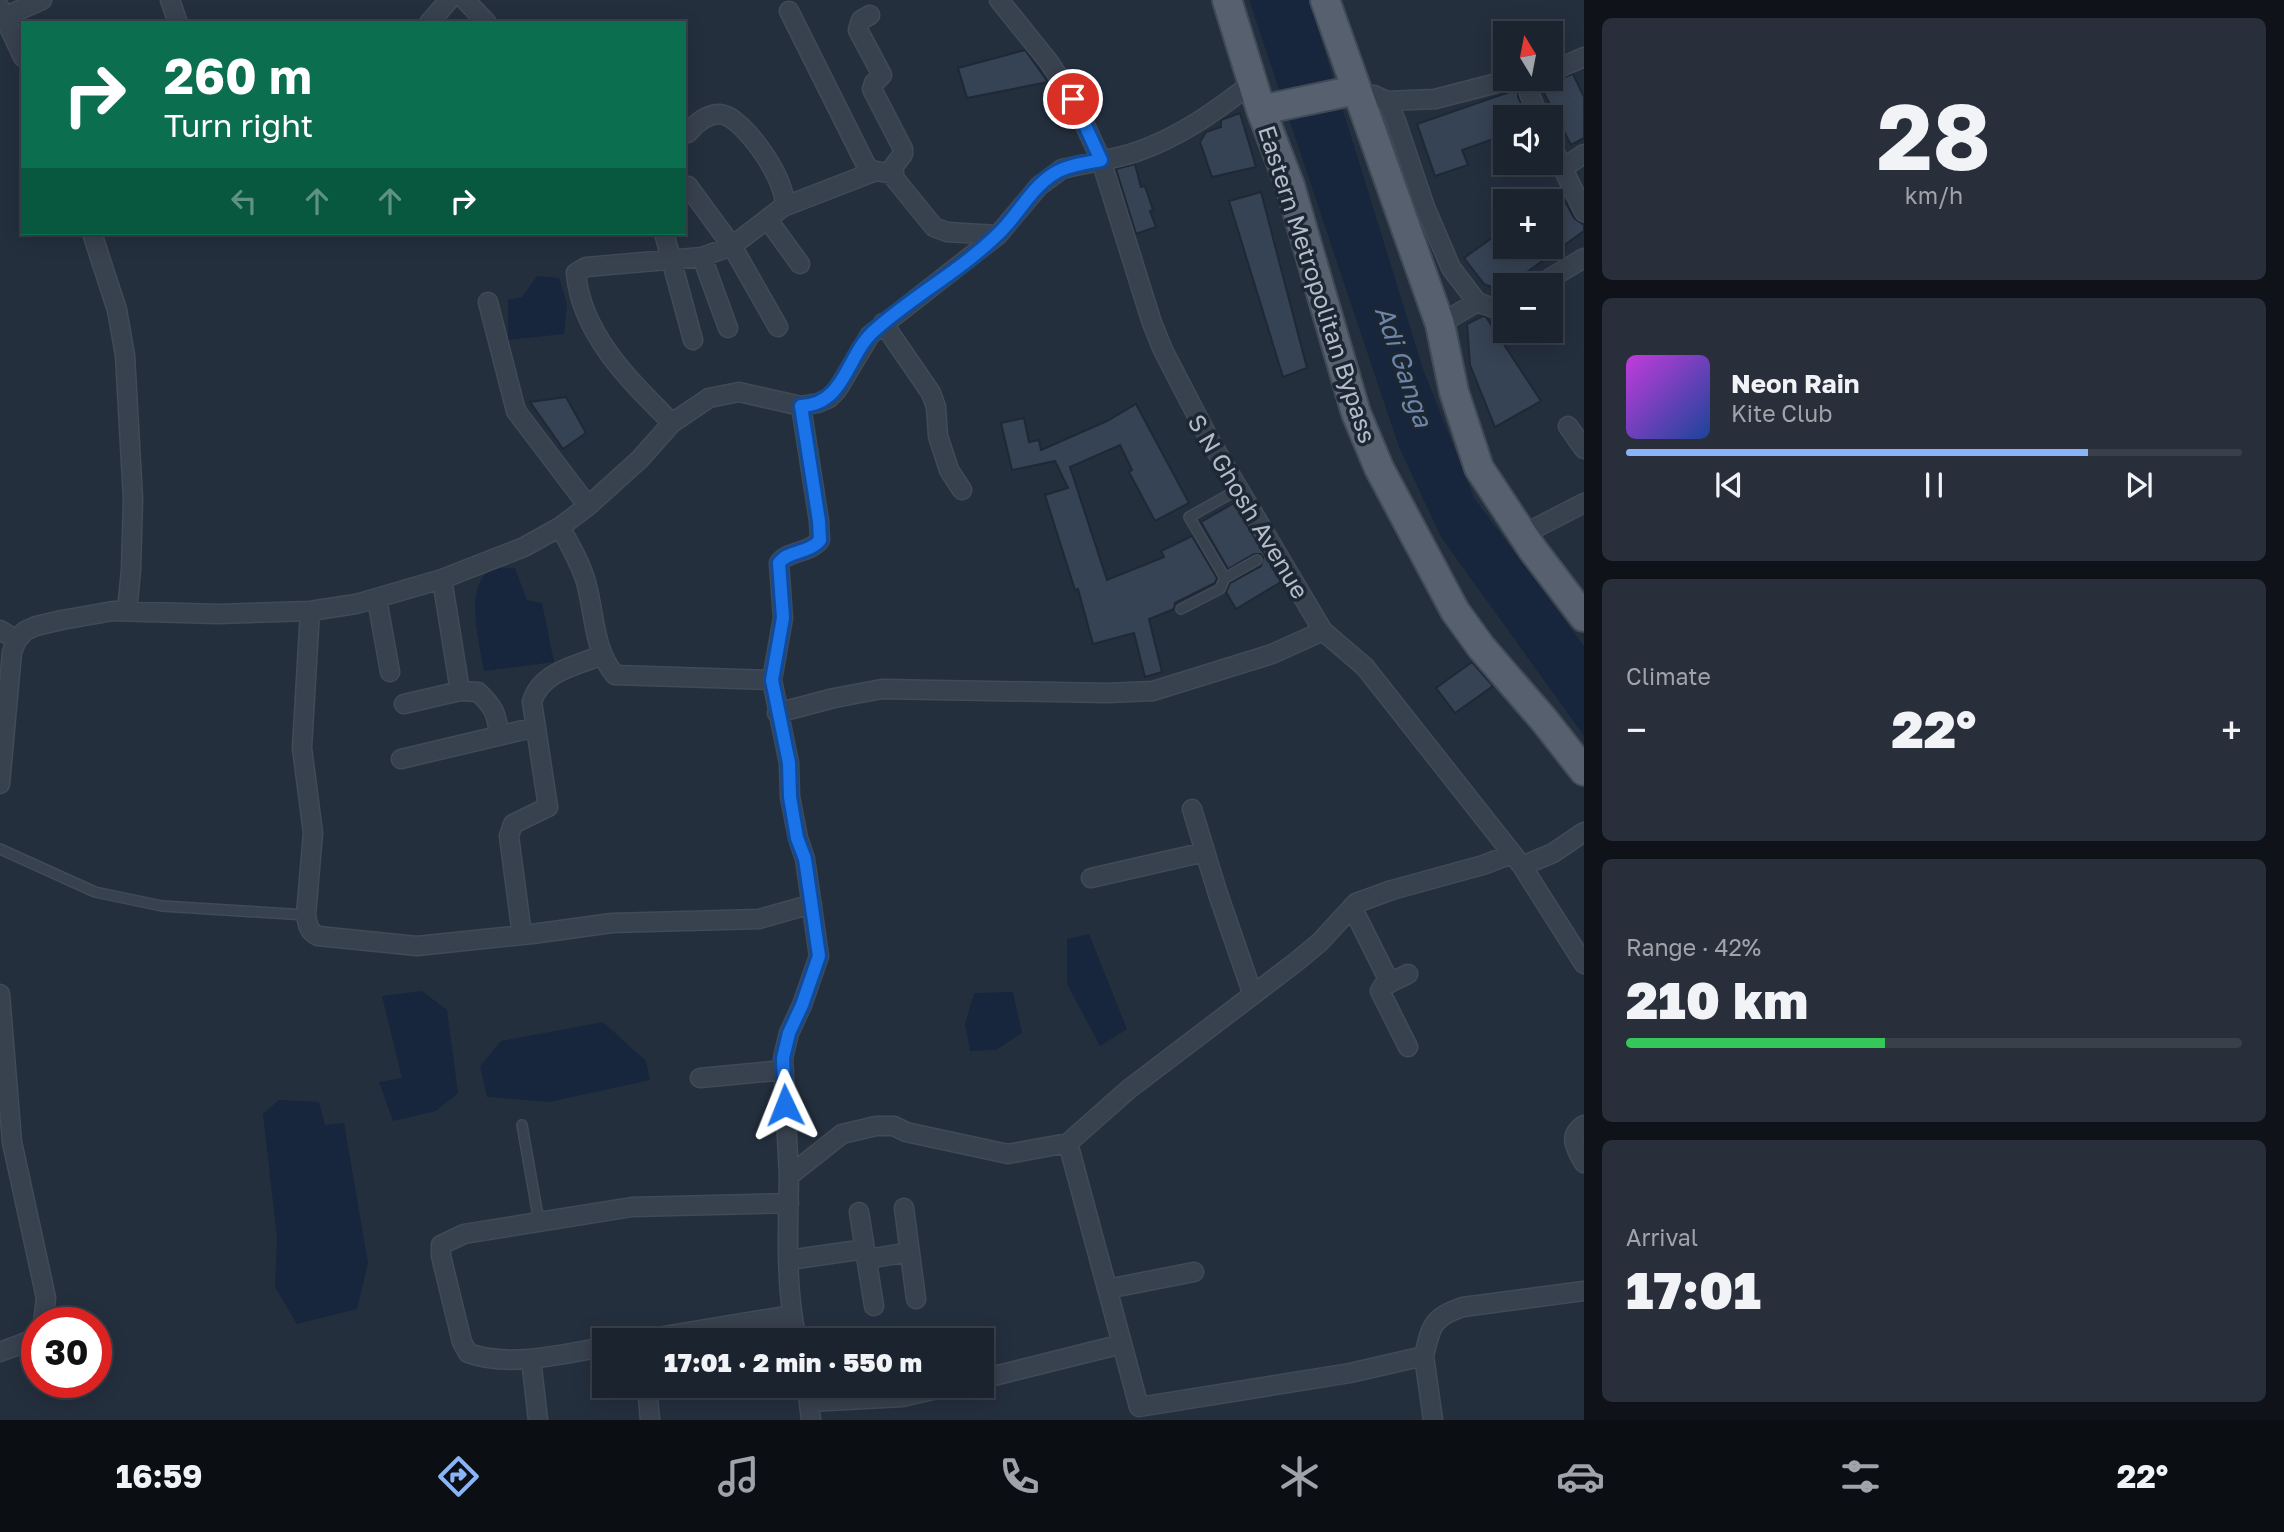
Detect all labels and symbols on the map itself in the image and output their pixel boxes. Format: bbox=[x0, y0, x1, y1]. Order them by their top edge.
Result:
north arrow bbox=[1493, 21, 1563, 91]
pin bbox=[1043, 69, 1103, 129]
street label: Eastern Metropolitan Bypass bbox=[1253, 122, 1383, 446]
water label: Adi Ganga bbox=[1369, 301, 1440, 432]
street label: S N Ghosh Avenue bbox=[1183, 409, 1315, 603]
position arrow bbox=[748, 1068, 822, 1142]
speed limit sign: 30 bbox=[21, 1307, 112, 1398]

